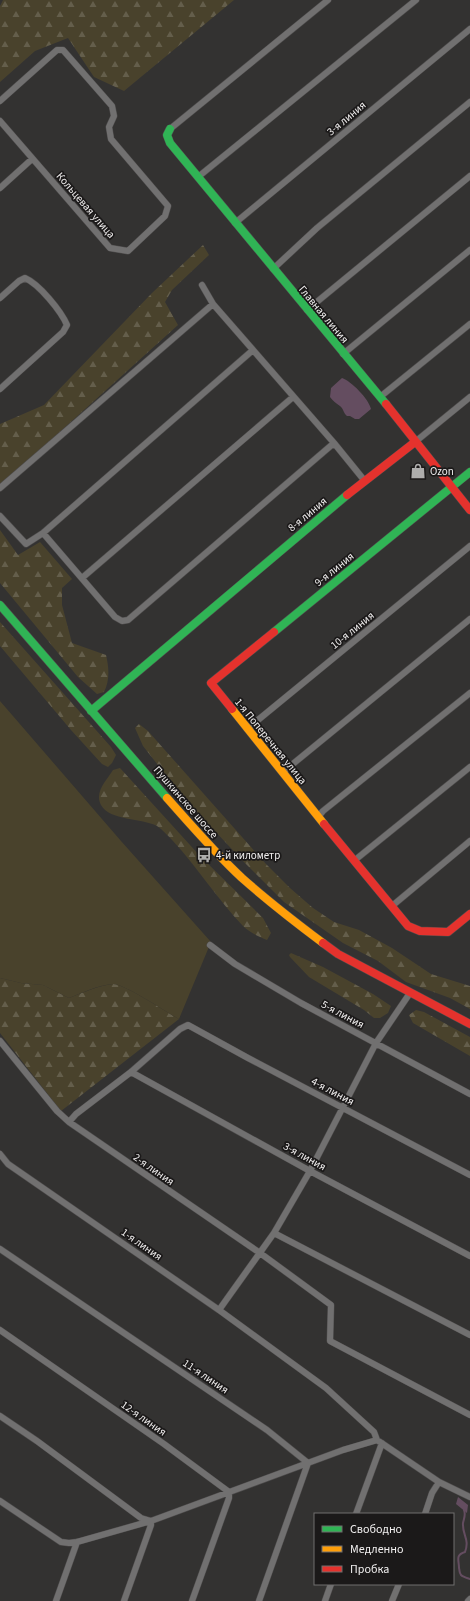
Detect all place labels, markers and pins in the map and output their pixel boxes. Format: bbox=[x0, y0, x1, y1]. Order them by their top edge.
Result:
shop icon: Ozon bbox=[409, 462, 427, 480]
place label: Ozon bbox=[430, 464, 454, 479]
bus stop icon: 4-й километр bbox=[195, 846, 213, 864]
place label: 4-й километр bbox=[216, 848, 280, 863]

